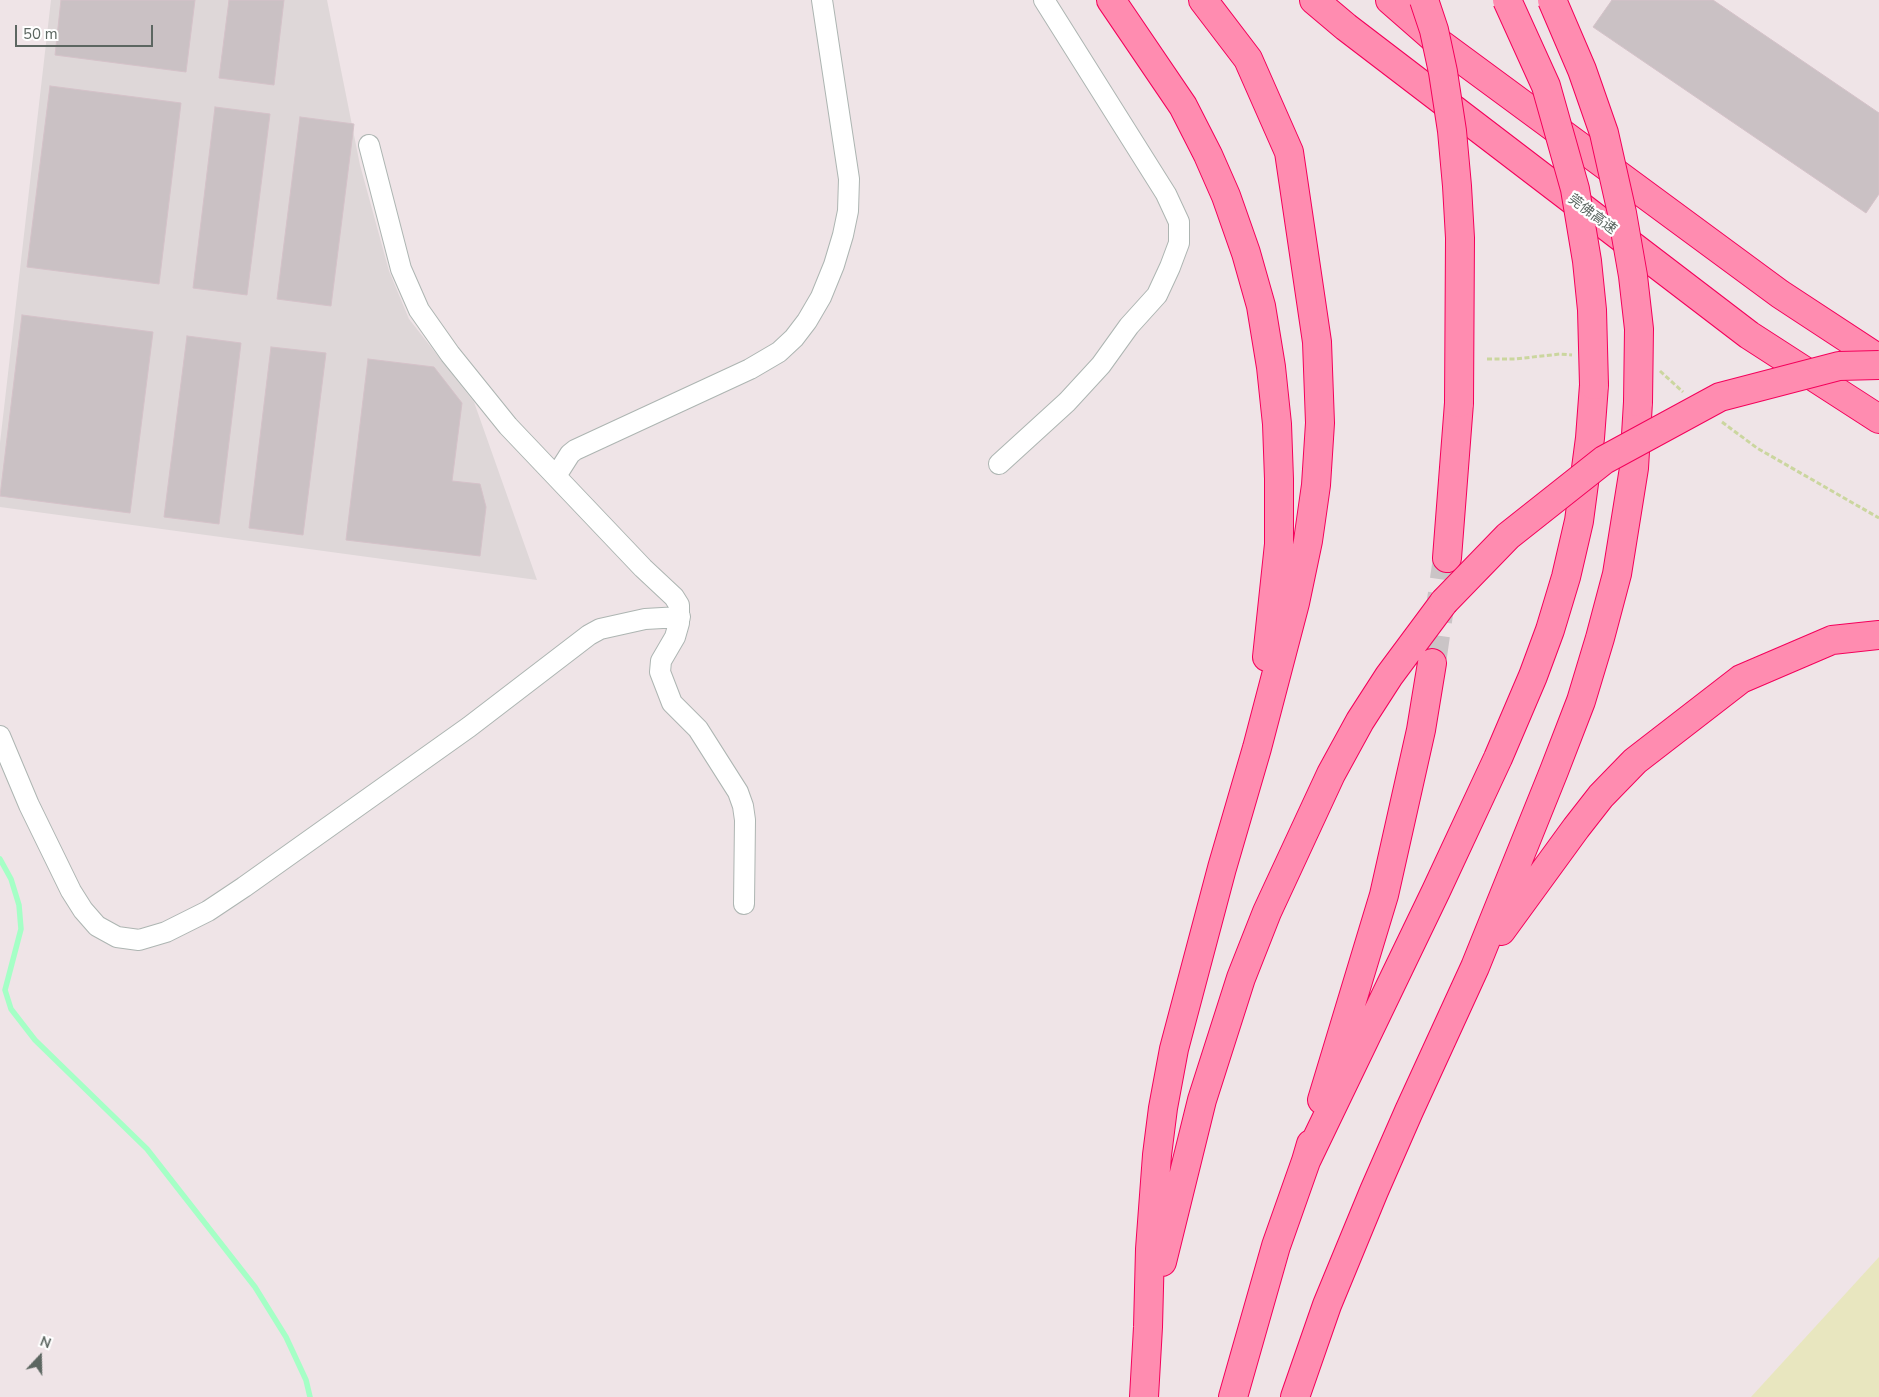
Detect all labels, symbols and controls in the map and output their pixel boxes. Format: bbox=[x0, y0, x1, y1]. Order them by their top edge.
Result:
scale bar bbox=[18, 15, 155, 47]
text: 50 m bbox=[23, 24, 58, 44]
street label: 莞佛高速 bbox=[1565, 191, 1619, 239]
north arrow bbox=[15, 1332, 65, 1382]
text: N bbox=[37, 1332, 54, 1353]

